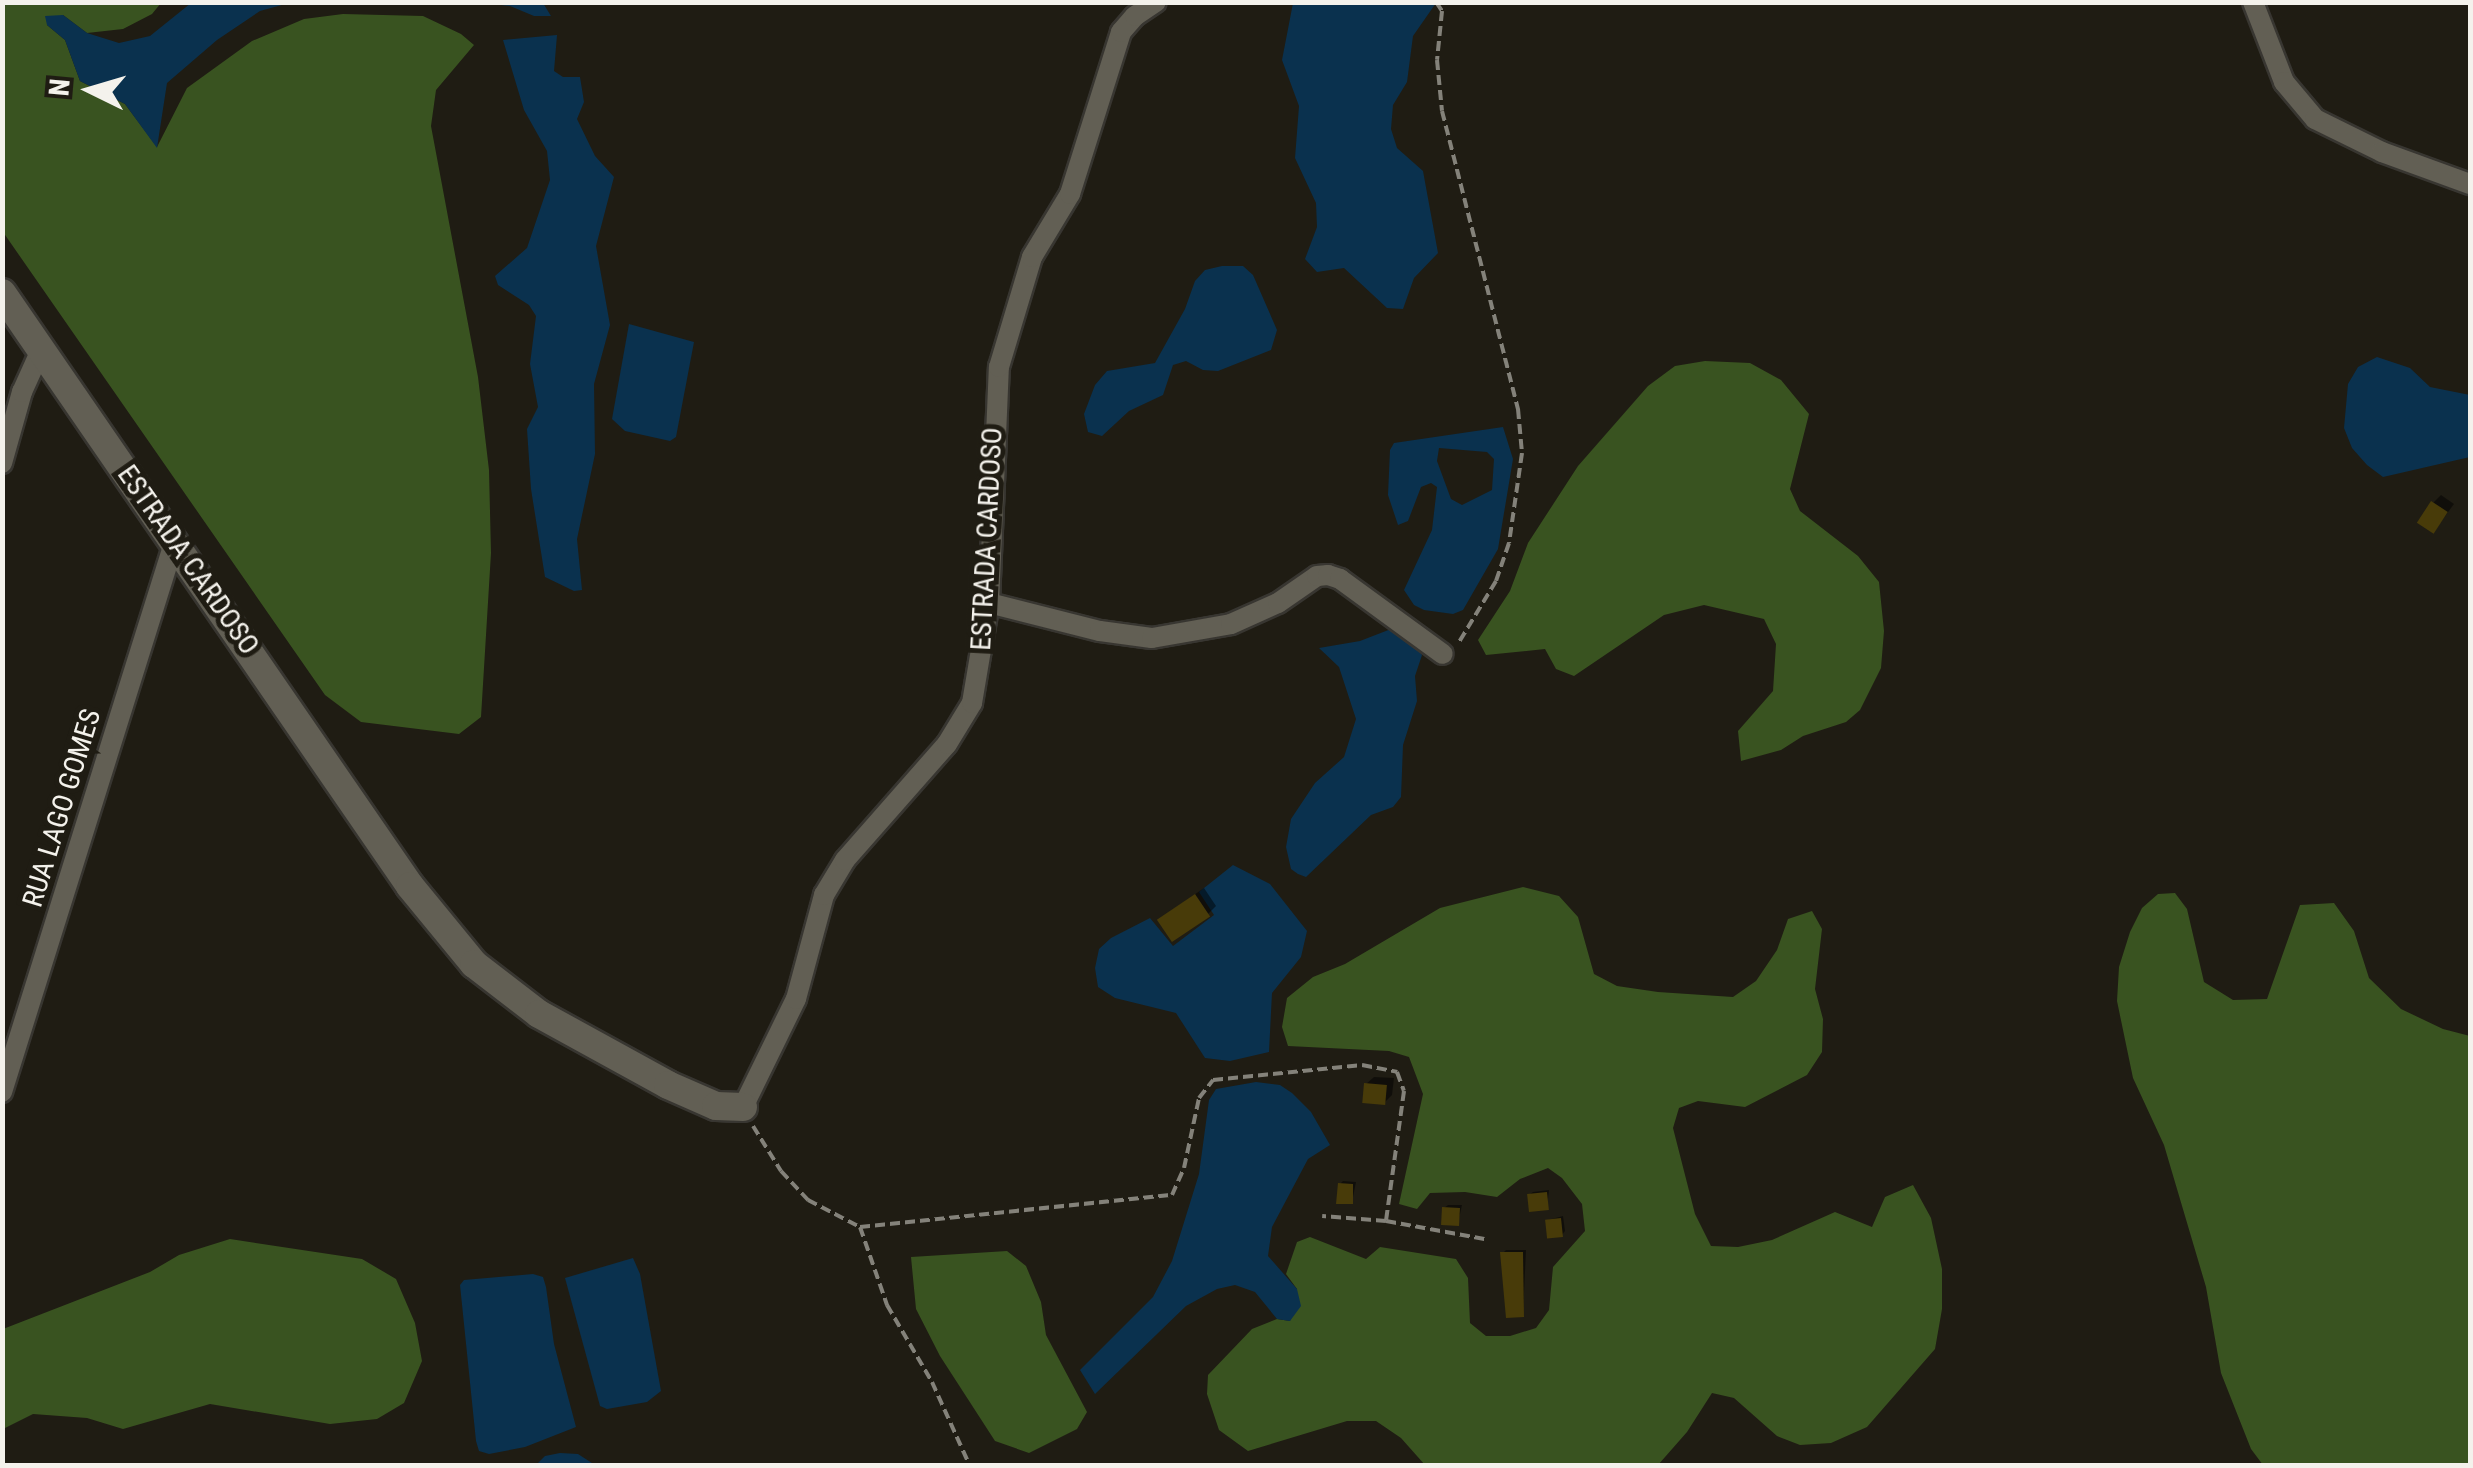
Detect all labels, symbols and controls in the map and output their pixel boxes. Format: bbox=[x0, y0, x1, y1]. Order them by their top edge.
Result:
north arrow bbox=[40, 40, 140, 140]
text: N bbox=[42, 77, 77, 97]
street label: ESTRADA CARDOSO bbox=[964, 427, 1010, 651]
street label: ESTRADA CARDOSO bbox=[110, 459, 266, 661]
street label: RUA LAGO GOMES bbox=[16, 705, 108, 911]

